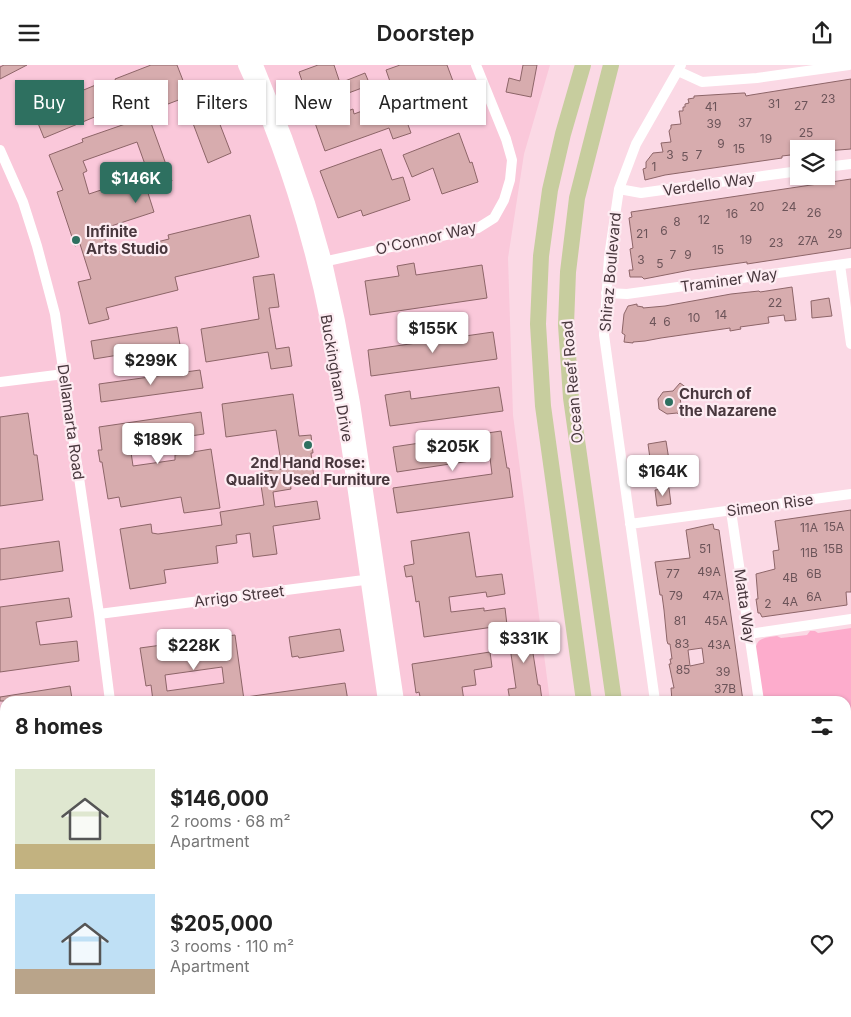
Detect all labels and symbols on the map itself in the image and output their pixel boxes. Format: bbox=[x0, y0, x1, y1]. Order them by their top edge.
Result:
house number: 23 bbox=[821, 91, 835, 106]
house number: 31 bbox=[768, 96, 780, 111]
house number: 27 bbox=[794, 98, 808, 113]
house number: 41 bbox=[705, 99, 717, 114]
house number: 37 bbox=[738, 115, 752, 130]
house number: 39 bbox=[707, 116, 721, 131]
house number: 25 bbox=[799, 125, 813, 140]
house number: 19 bbox=[760, 131, 772, 146]
house number: 9 bbox=[717, 136, 725, 151]
house number: 15 bbox=[733, 141, 745, 156]
house number: 3 bbox=[666, 147, 674, 162]
house number: 7 bbox=[696, 147, 703, 162]
house number: 5 bbox=[681, 149, 689, 164]
house number: 1 bbox=[652, 159, 656, 174]
pin: $146K bbox=[101, 161, 171, 204]
street label: Verdello Way bbox=[662, 168, 757, 200]
house number: 20 bbox=[750, 199, 764, 214]
house number: 24 bbox=[782, 199, 797, 214]
house number: 26 bbox=[807, 205, 821, 220]
house number: 16 bbox=[726, 206, 738, 221]
street label: Shiraz Boulevard bbox=[595, 211, 625, 333]
house number: 12 bbox=[698, 212, 710, 227]
house number: 8 bbox=[673, 214, 681, 229]
street label: O'Connor Way bbox=[374, 217, 479, 259]
place label: Infinite Arts Studio bbox=[86, 222, 168, 258]
house number: 6 bbox=[660, 223, 668, 238]
house number: 21 bbox=[636, 226, 648, 241]
house number: 29 bbox=[828, 226, 842, 241]
house number: 19 bbox=[740, 232, 752, 247]
house number: 27A bbox=[797, 233, 819, 248]
marker: Infinite Arts Studio bbox=[70, 234, 82, 246]
house number: 23 bbox=[769, 235, 783, 250]
house number: 15 bbox=[712, 242, 724, 257]
house number: 7 bbox=[670, 247, 677, 262]
house number: 9 bbox=[684, 247, 692, 262]
house number: 3 bbox=[637, 252, 645, 267]
house number: 5 bbox=[656, 256, 664, 271]
street label: Traminer Way bbox=[679, 264, 779, 296]
house number: 22 bbox=[768, 295, 782, 310]
house number: 14 bbox=[715, 307, 728, 322]
house number: 10 bbox=[688, 310, 700, 325]
pin: $155K bbox=[398, 311, 468, 354]
street label: Buckingham Drive bbox=[316, 313, 358, 443]
house number: 4 bbox=[649, 314, 657, 329]
house number: 6 bbox=[663, 314, 671, 329]
street label: Ocean Reef Road bbox=[557, 320, 587, 444]
pin: $299K bbox=[116, 343, 186, 386]
street label: Dellamarta Road bbox=[53, 363, 89, 481]
place label: Church of the Nazarene bbox=[679, 384, 777, 420]
marker: Church of the Nazarene bbox=[663, 396, 675, 408]
pin: $189K bbox=[123, 423, 193, 465]
pin: $205K bbox=[418, 429, 488, 472]
marker: 2nd Hand Rose: Quality Used Furniture bbox=[302, 439, 314, 451]
place label: 2nd Hand Rose: Quality Used Furniture bbox=[226, 453, 390, 489]
pin: $164K bbox=[628, 455, 698, 497]
street label: Simeon Rise bbox=[726, 490, 814, 520]
house number: 15A bbox=[824, 519, 844, 534]
house number: 11A bbox=[800, 520, 818, 535]
house number: 51 bbox=[699, 541, 711, 556]
house number: 15B bbox=[823, 541, 843, 556]
house number: 11B bbox=[800, 545, 818, 560]
house number: 49A bbox=[697, 564, 721, 579]
house number: 77 bbox=[666, 566, 680, 581]
house number: 6B bbox=[806, 566, 822, 581]
street label: Matta Way bbox=[730, 568, 760, 645]
house number: 4B bbox=[782, 570, 798, 585]
street label: Arrigo Street bbox=[193, 581, 285, 611]
house number: 79 bbox=[669, 588, 683, 603]
house number: 47A bbox=[702, 588, 724, 603]
house number: 6A bbox=[806, 589, 822, 604]
house number: 4A bbox=[782, 594, 798, 609]
house number: 2 bbox=[764, 596, 772, 611]
house number: 81 bbox=[674, 613, 686, 628]
house number: 45A bbox=[704, 613, 728, 628]
pin: $331K bbox=[489, 621, 559, 664]
pin: $228K bbox=[159, 629, 229, 671]
house number: 83 bbox=[675, 636, 689, 651]
house number: 43A bbox=[707, 637, 731, 652]
house number: 85 bbox=[676, 662, 690, 677]
house number: 39 bbox=[716, 664, 730, 679]
house number: 37B bbox=[714, 681, 736, 696]

